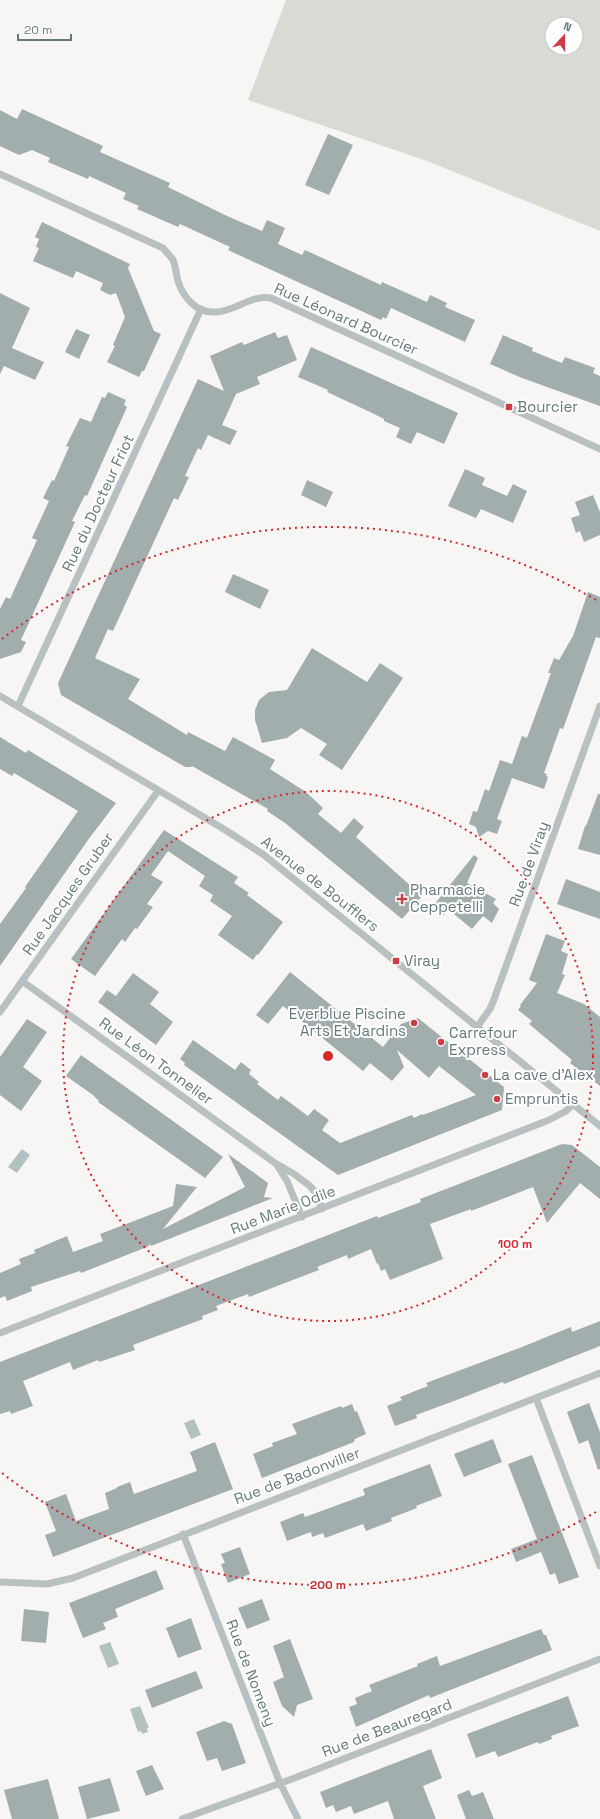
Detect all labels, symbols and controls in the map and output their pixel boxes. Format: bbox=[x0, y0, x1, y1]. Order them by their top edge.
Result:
scale bar bbox=[18, 16, 71, 42]
north arrow bbox=[544, 16, 584, 56]
text: N bbox=[562, 19, 574, 35]
text: 20 m bbox=[24, 22, 52, 38]
street label: Rue Léonard Bourcier bbox=[271, 278, 421, 359]
place label: Bourcier bbox=[517, 397, 578, 416]
marker: Bourcier bbox=[504, 402, 514, 412]
street label: Rue du Docteur Friot bbox=[57, 431, 138, 575]
street label: Rue de Viray bbox=[504, 818, 553, 909]
street label: Rue Jacques Gruber bbox=[18, 828, 117, 959]
street label: Avenue de Boufflers bbox=[257, 832, 383, 936]
place label: Pharmacie Ceppetelli bbox=[410, 880, 485, 916]
marker: Pharmacie Ceppetelli bbox=[397, 894, 407, 904]
place label: Viray bbox=[404, 951, 440, 970]
marker: Viray bbox=[391, 956, 401, 966]
place label: Everblue Piscine Arts Et Jardins bbox=[289, 1004, 406, 1040]
street label: Rue Léon Tonnelier bbox=[96, 1013, 217, 1108]
marker: Everblue Piscine Arts Et Jardins bbox=[409, 1018, 419, 1028]
place label: Carrefour Express bbox=[449, 1023, 518, 1059]
marker: Carrefour Express bbox=[436, 1037, 446, 1047]
centre of rings bbox=[321, 1049, 335, 1063]
place label: La cave d’Alex bbox=[493, 1065, 594, 1084]
marker: La cave d’Alex bbox=[480, 1070, 490, 1080]
place label: Empruntis bbox=[505, 1089, 578, 1108]
marker: Empruntis bbox=[492, 1094, 502, 1104]
street label: Rue Marie Odile bbox=[228, 1181, 338, 1238]
text: 100 m bbox=[498, 1236, 532, 1252]
street label: Rue de Badonviller bbox=[231, 1443, 363, 1508]
text: 200 m bbox=[310, 1577, 346, 1593]
street label: Rue de Nomeny bbox=[222, 1617, 281, 1729]
street label: Rue de Beauregard bbox=[319, 1694, 455, 1761]

